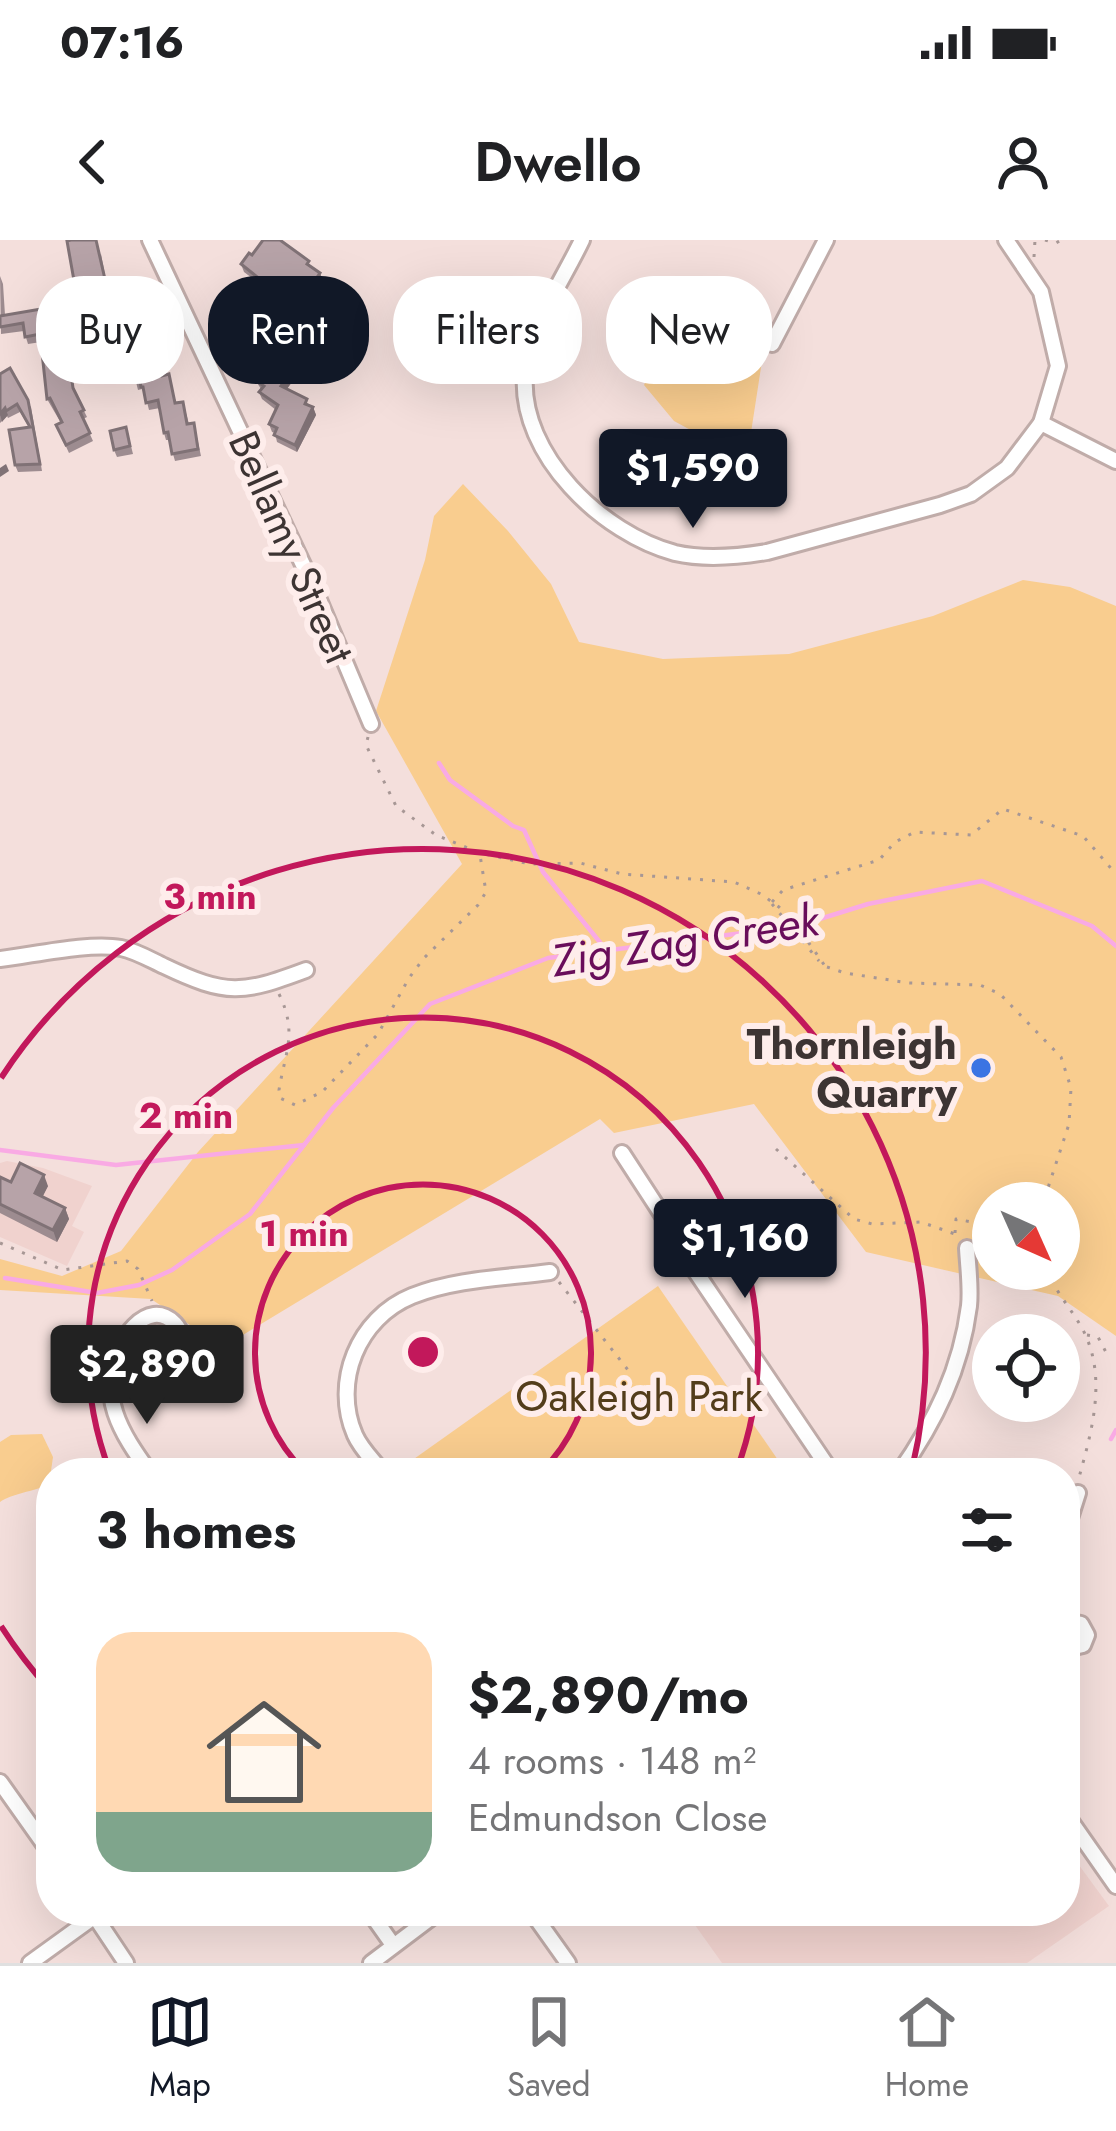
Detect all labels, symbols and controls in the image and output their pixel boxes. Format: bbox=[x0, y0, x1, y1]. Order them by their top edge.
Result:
text: 07:16 bbox=[60, 10, 184, 75]
text: Dwello bbox=[474, 123, 642, 201]
icon: back bbox=[60, 129, 126, 195]
icon: person bbox=[990, 129, 1056, 195]
chip: Buy bbox=[36, 276, 184, 384]
chip: Rent bbox=[208, 276, 369, 384]
chip: Filters bbox=[393, 276, 582, 384]
chip: New bbox=[606, 276, 772, 384]
street label: Bellamy Street bbox=[213, 421, 370, 673]
pin: $1,590 bbox=[595, 429, 791, 531]
text: $1,590 bbox=[626, 439, 760, 496]
text: 3 min bbox=[163, 870, 257, 922]
water label: Zig Zag Creek bbox=[546, 887, 825, 994]
place label: Thornleigh Quarry bbox=[747, 1014, 958, 1123]
marker: Thornleigh Quarry bbox=[968, 1055, 994, 1081]
text: 2 min bbox=[139, 1089, 233, 1141]
north arrow bbox=[972, 1182, 1080, 1290]
map controls bbox=[972, 1182, 1080, 1422]
pin: $1,160 bbox=[647, 1199, 843, 1301]
text: 1 min bbox=[259, 1207, 349, 1259]
text: $1,160 bbox=[681, 1209, 809, 1266]
button: locate bbox=[972, 1314, 1080, 1422]
pin: $2,890 bbox=[49, 1325, 245, 1427]
centre of rings bbox=[402, 1331, 444, 1373]
text: $2,890 bbox=[78, 1335, 216, 1392]
park label: Oakleigh Park bbox=[515, 1366, 763, 1427]
text: 3 homes bbox=[96, 1493, 296, 1567]
icon: filters bbox=[954, 1497, 1020, 1563]
text: $2,890/mo bbox=[468, 1658, 749, 1732]
icon: home bbox=[192, 1680, 336, 1824]
text: 4 rooms · 148 m² bbox=[468, 1732, 756, 1789]
text: Edmundson Close bbox=[468, 1789, 767, 1846]
tab: Map bbox=[147, 1989, 213, 2108]
tab: Saved bbox=[507, 1989, 591, 2108]
tab: Home bbox=[885, 1989, 969, 2108]

